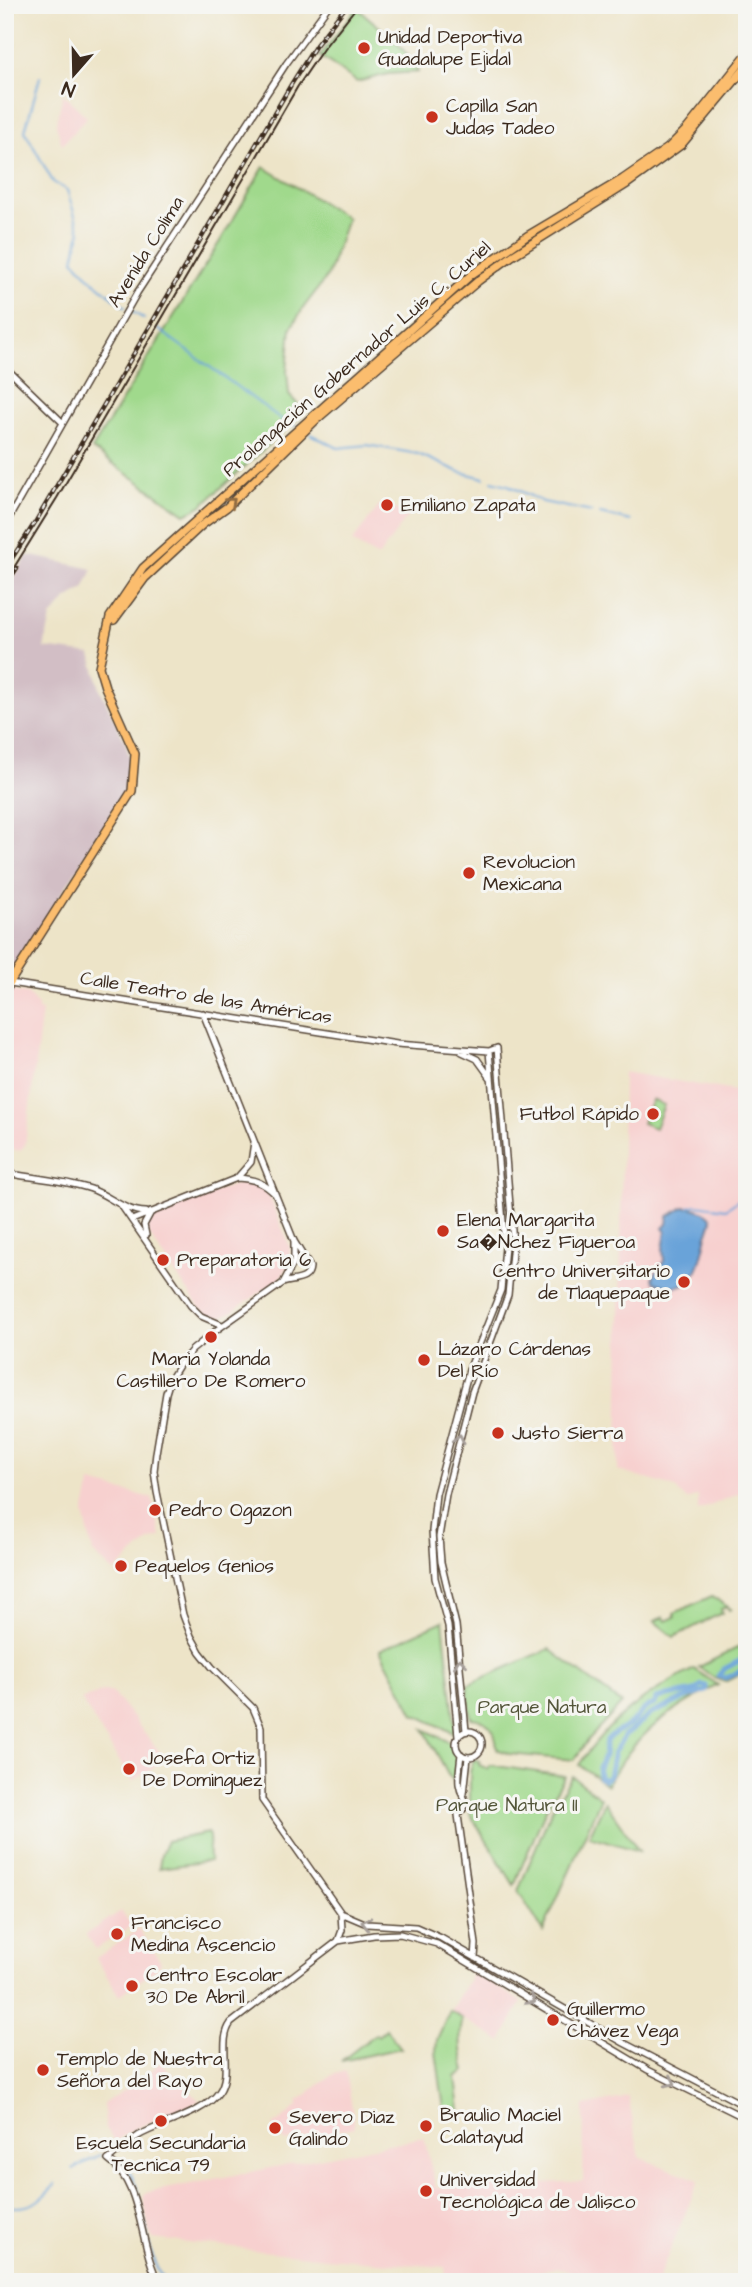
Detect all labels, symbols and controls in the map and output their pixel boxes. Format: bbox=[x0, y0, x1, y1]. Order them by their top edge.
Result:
place label: Unidad Deportiva Guadalupe Ejidal bbox=[378, 24, 523, 73]
north arrow bbox=[38, 38, 108, 108]
marker: Unidad Deportiva Guadalupe Ejidal bbox=[356, 40, 372, 56]
text: N bbox=[58, 74, 79, 103]
place label: Capilla San Judas Tadeo bbox=[446, 93, 555, 142]
marker: Capilla San Judas Tadeo bbox=[424, 109, 440, 125]
street label: Avenida Colima bbox=[101, 191, 191, 313]
street label: Prolongación Gobernador Luis C. Curiel bbox=[217, 235, 498, 484]
place label: Emiliano Zapata bbox=[401, 492, 536, 519]
marker: Emiliano Zapata bbox=[379, 497, 395, 513]
one-way arrow bbox=[223, 498, 236, 510]
place label: Revolucion Mexicana bbox=[483, 849, 575, 898]
marker: Revolucion Mexicana bbox=[461, 865, 477, 881]
street label: Calle Teatro de las Américas bbox=[78, 965, 334, 1031]
place label: Futbol Rápido bbox=[519, 1101, 639, 1128]
marker: Futbol Rápido bbox=[645, 1106, 661, 1122]
place label: Elena Margarita Sa�Nchez Figueroa bbox=[457, 1207, 635, 1257]
marker: Elena Margarita Sa�Nchez Figueroa bbox=[435, 1223, 451, 1239]
place label: Preparatoria 6 bbox=[177, 1247, 311, 1274]
marker: Preparatoria 6 bbox=[155, 1252, 171, 1268]
place label: Centro Universitario de Tlaquepaque bbox=[493, 1258, 670, 1307]
marker: Centro Universitario de Tlaquepaque bbox=[676, 1274, 692, 1290]
marker: Maria Yolanda Castillero De Romero bbox=[203, 1329, 219, 1345]
place label: Lázaro Cárdenas Del Río bbox=[438, 1336, 591, 1385]
place label: Maria Yolanda Castillero De Romero bbox=[117, 1346, 306, 1395]
marker: Lázaro Cárdenas Del Río bbox=[416, 1352, 432, 1368]
place label: Justo Sierra bbox=[512, 1420, 624, 1447]
marker: Justo Sierra bbox=[490, 1425, 506, 1441]
one-way arrow bbox=[451, 1434, 465, 1446]
place label: Pedro Ogazon bbox=[169, 1497, 292, 1525]
marker: Pedro Ogazon bbox=[147, 1502, 163, 1518]
place label: Pequelos Genios bbox=[135, 1553, 274, 1580]
marker: Pequelos Genios bbox=[113, 1558, 129, 1574]
one-way arrow bbox=[453, 1657, 468, 1669]
park label: Parque Natura bbox=[478, 1694, 607, 1721]
place label: Josefa Ortiz De Dominguez bbox=[143, 1745, 263, 1795]
marker: Josefa Ortiz De Dominguez bbox=[121, 1761, 137, 1777]
park label: Parque Natura II bbox=[436, 1792, 578, 1819]
place label: Francisco Medina Ascencio bbox=[131, 1910, 276, 1959]
one-way arrow bbox=[360, 1917, 372, 1931]
marker: Francisco Medina Ascencio bbox=[109, 1926, 125, 1942]
place label: Centro Escolar 30 De Abril bbox=[146, 1962, 283, 2011]
marker: Centro Escolar 30 De Abril bbox=[124, 1978, 140, 1994]
one-way arrow bbox=[523, 1992, 536, 2005]
place label: Guillermo Chávez Vega bbox=[567, 1996, 679, 2046]
marker: Guillermo Chávez Vega bbox=[545, 2012, 561, 2028]
place label: Templo de Nuestra Señora del Rayo bbox=[57, 2046, 223, 2096]
marker: Templo de Nuestra Señora del Rayo bbox=[35, 2062, 51, 2078]
one-way arrow bbox=[664, 2073, 676, 2087]
place label: Braulio Maciel Calatayud bbox=[440, 2102, 561, 2152]
place label: Severo Diaz Galindo bbox=[289, 2104, 395, 2153]
marker: Escuela Secundaria Tecnica 79 bbox=[153, 2113, 169, 2129]
marker: Braulio Maciel Calatayud bbox=[418, 2118, 434, 2134]
marker: Severo Diaz Galindo bbox=[267, 2120, 283, 2136]
place label: Escuela Secundaria Tecnica 79 bbox=[76, 2130, 246, 2179]
place label: Universidad Tecnológica de Jalisco bbox=[440, 2167, 636, 2217]
marker: Universidad Tecnológica de Jalisco bbox=[418, 2183, 434, 2199]

